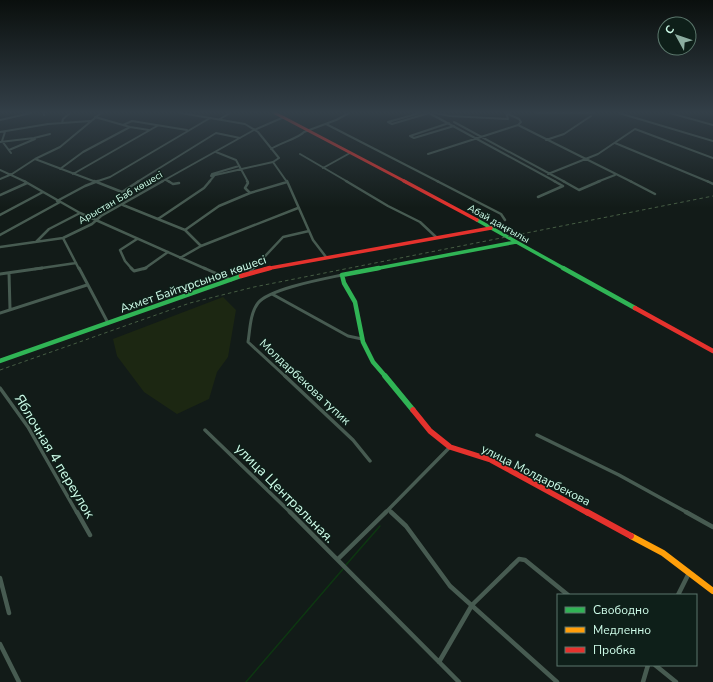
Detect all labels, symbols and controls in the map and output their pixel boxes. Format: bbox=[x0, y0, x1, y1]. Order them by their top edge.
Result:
north arrow bbox=[657, 16, 697, 56]
text: С bbox=[662, 22, 678, 38]
street label: Арыстан Баб көшесі bbox=[76, 168, 165, 228]
street label: Абай даңғылы bbox=[465, 201, 532, 247]
street label: Ахмет Байтұрсынов көшесі bbox=[118, 251, 268, 317]
street label: Молдарбекова тупик bbox=[256, 336, 354, 429]
street label: Яблочная 4 переулок bbox=[10, 391, 99, 522]
street label: улица Центральная. bbox=[231, 439, 339, 547]
street label: улица Молдарбекова bbox=[479, 441, 593, 509]
legend bbox=[557, 594, 697, 666]
text: Свободно bbox=[593, 602, 649, 618]
text: Медленно bbox=[593, 622, 651, 638]
text: Пробка bbox=[593, 642, 636, 658]

